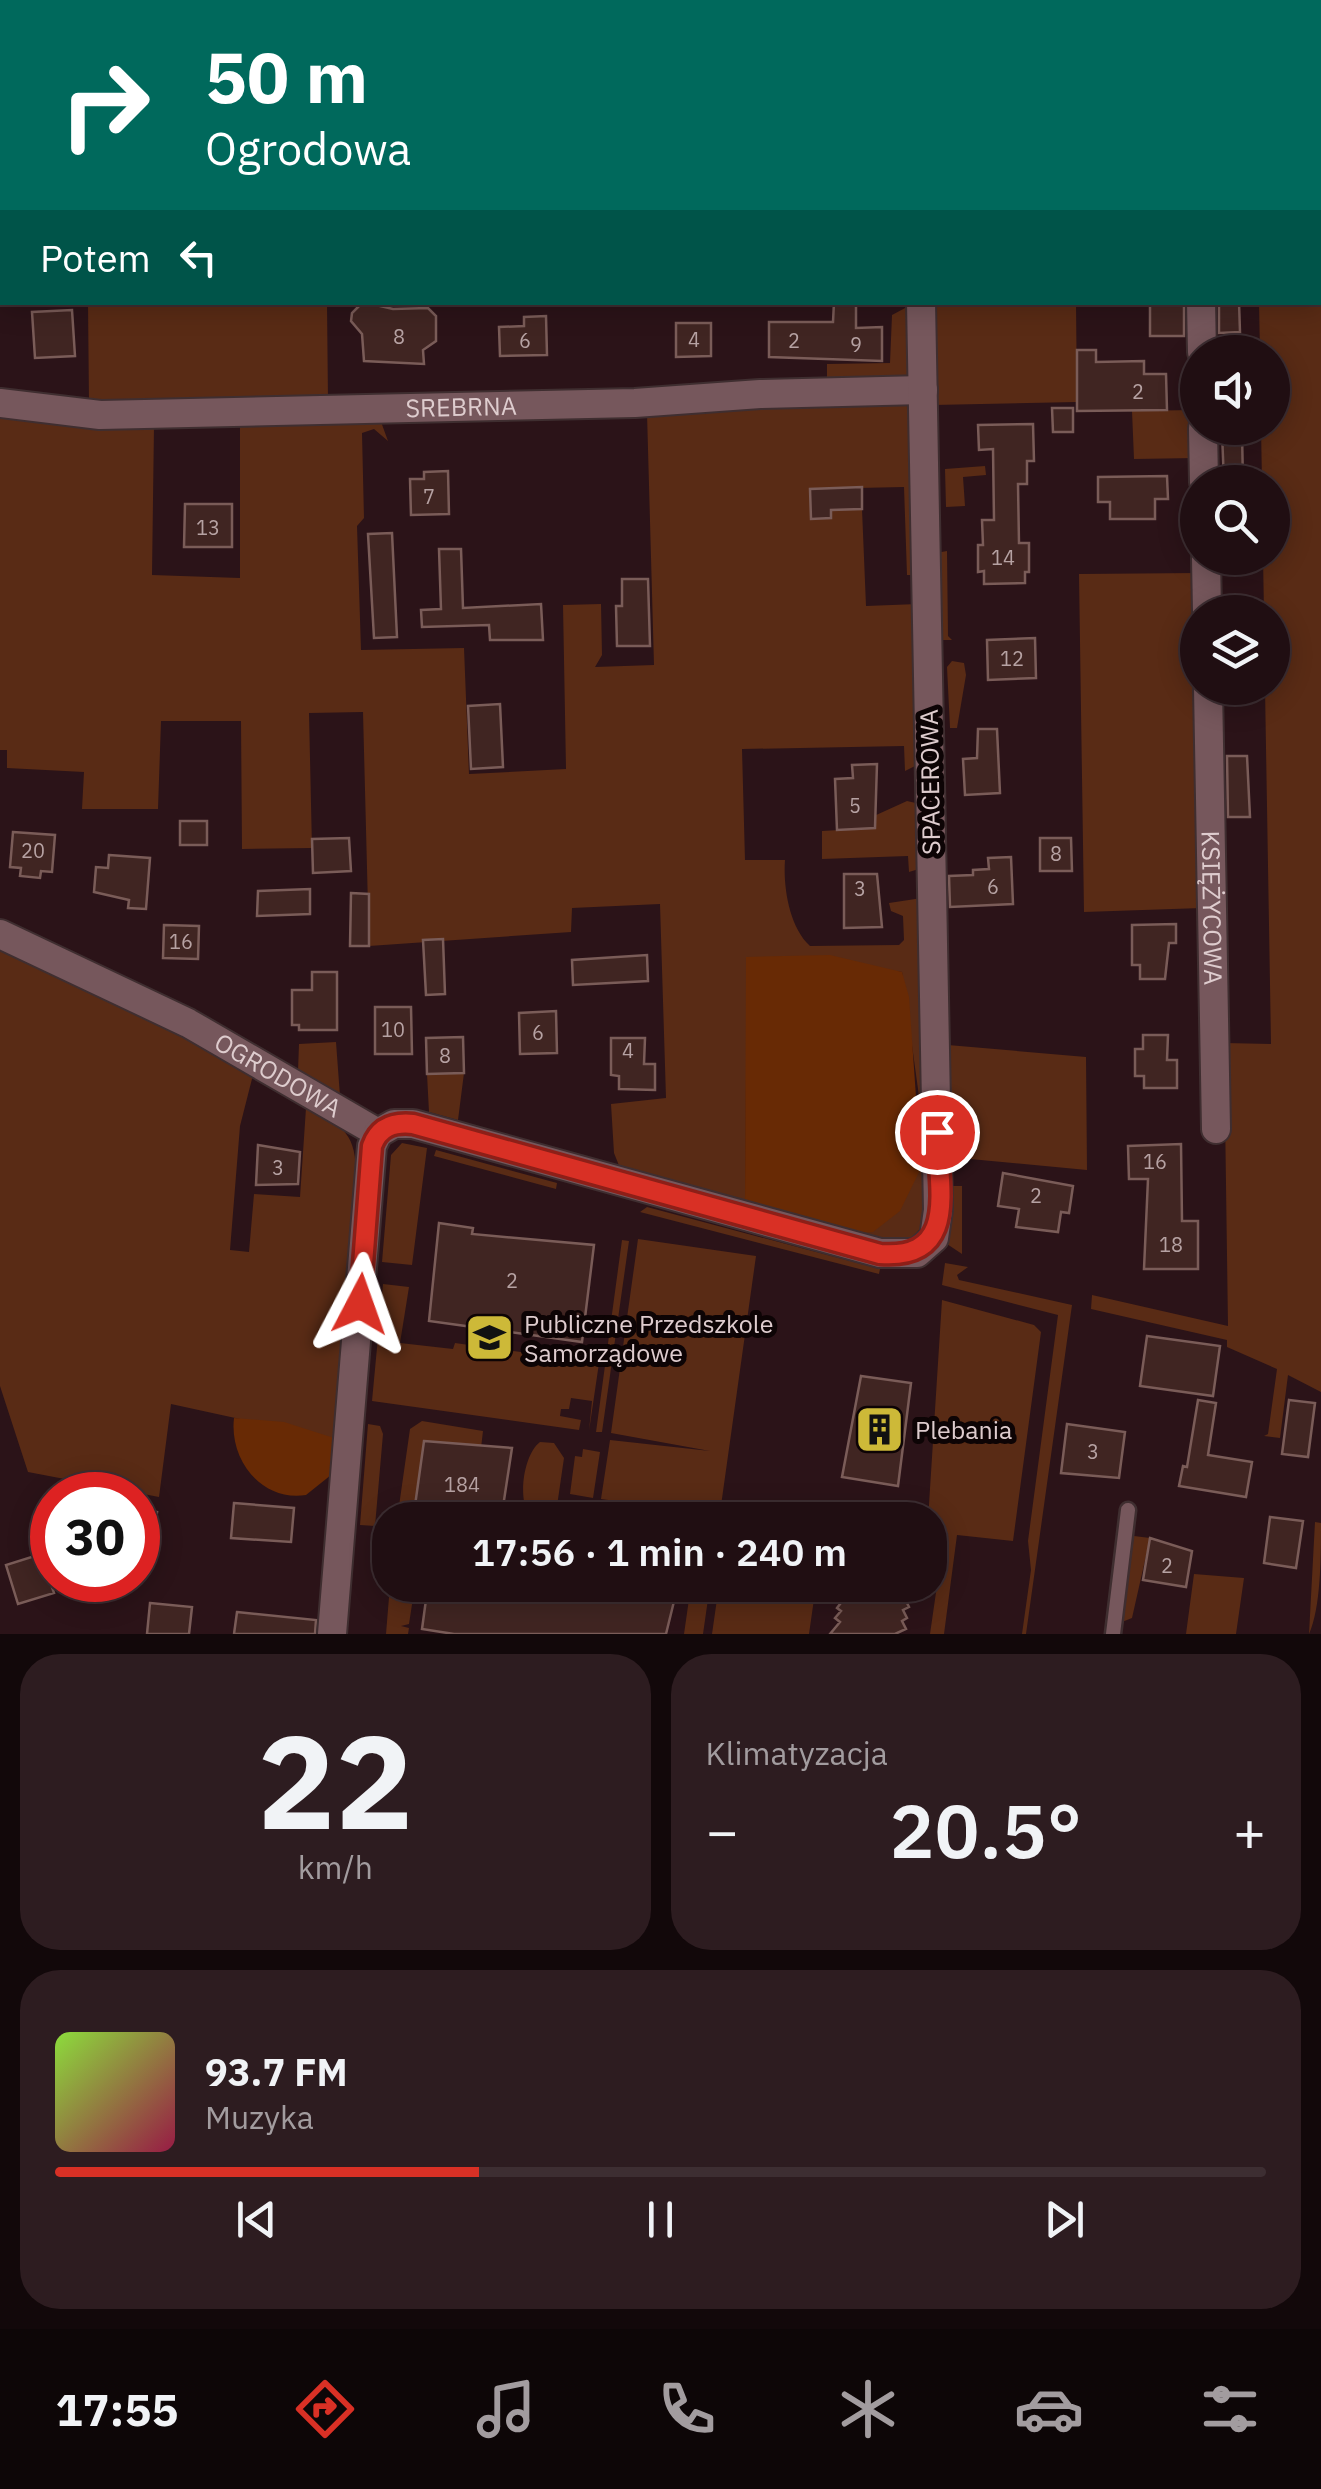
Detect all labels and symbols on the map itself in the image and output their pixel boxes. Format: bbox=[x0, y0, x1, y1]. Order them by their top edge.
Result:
house number: 8 bbox=[393, 323, 405, 350]
house number: 4 bbox=[688, 326, 700, 353]
house number: 6 bbox=[519, 327, 531, 354]
house number: 2 bbox=[788, 327, 800, 354]
house number: 9 bbox=[850, 331, 862, 358]
house number: 2 bbox=[1132, 378, 1144, 405]
street label: SREBRNA bbox=[405, 389, 517, 424]
house number: 7 bbox=[423, 483, 435, 510]
house number: 13 bbox=[196, 514, 220, 541]
house number: 14 bbox=[991, 544, 1015, 571]
house number: 12 bbox=[1000, 645, 1024, 672]
street label: SPACEROWA bbox=[912, 709, 947, 855]
house number: 5 bbox=[849, 792, 861, 819]
street label: KSIĘŻYCOWA bbox=[1195, 830, 1230, 986]
house number: 20 bbox=[21, 837, 45, 864]
house number: 8 bbox=[1050, 840, 1062, 867]
house number: 6 bbox=[987, 873, 999, 900]
house number: 3 bbox=[854, 875, 866, 902]
house number: 16 bbox=[169, 928, 193, 955]
house number: 10 bbox=[381, 1016, 405, 1043]
house number: 6 bbox=[532, 1019, 544, 1046]
street label: OGRODOWA bbox=[209, 1025, 348, 1124]
house number: 4 bbox=[622, 1037, 634, 1064]
house number: 8 bbox=[439, 1042, 451, 1069]
pin bbox=[895, 1090, 980, 1175]
house number: 16 bbox=[1143, 1148, 1167, 1175]
house number: 3 bbox=[272, 1154, 284, 1181]
house number: 2 bbox=[1030, 1182, 1042, 1209]
house number: 18 bbox=[1159, 1231, 1183, 1258]
position arrow bbox=[308, 1252, 412, 1356]
house number: 2 bbox=[506, 1267, 518, 1294]
place label: Publiczne Przedszkole Samorządowe bbox=[524, 1307, 773, 1369]
school or university icon: Publiczne Przedszkole Samorządowe bbox=[463, 1312, 515, 1364]
building icon: Plebania bbox=[854, 1404, 906, 1456]
place label: Plebania bbox=[915, 1413, 1012, 1446]
house number: 3 bbox=[1087, 1438, 1099, 1465]
house number: 184 bbox=[444, 1471, 480, 1498]
speed limit sign: 30 bbox=[30, 1472, 160, 1602]
house number: 2 bbox=[1161, 1552, 1173, 1579]

